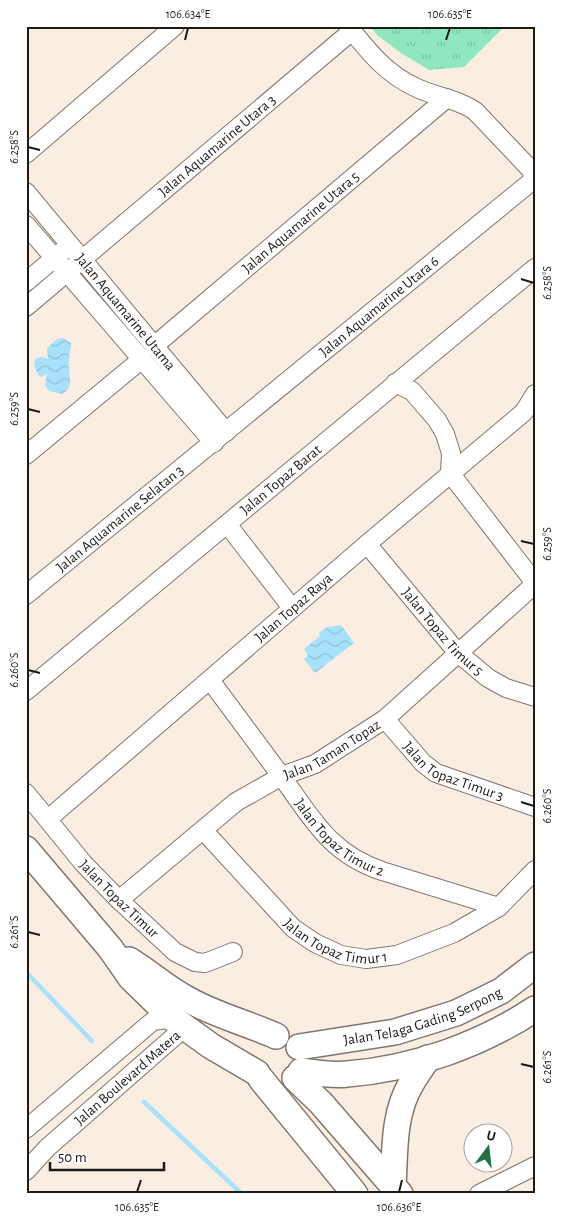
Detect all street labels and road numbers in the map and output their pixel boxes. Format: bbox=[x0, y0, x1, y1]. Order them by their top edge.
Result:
street label: Jalan Aquamarine Utara 3 bbox=[156, 92, 279, 199]
street label: Jalan Aquamarine Utara 5 bbox=[239, 169, 362, 276]
street label: Jalan Aquamarine Utama bbox=[73, 251, 178, 373]
street label: Jalan Aquamarine Utara 6 bbox=[317, 254, 442, 360]
street label: Jalan Topaz Barat bbox=[238, 442, 324, 518]
street label: Jalan Aquamarine Selatan 3 bbox=[54, 463, 186, 575]
street label: Jalan Topaz Raya bbox=[252, 570, 335, 645]
street label: Jalan Topaz Timur 5 bbox=[399, 585, 486, 679]
street label: Jalan Taman Topaz bbox=[282, 717, 383, 783]
street label: Jalan Topaz Timur 3 bbox=[400, 739, 505, 804]
street label: Jalan Topaz Timur 2 bbox=[292, 796, 386, 879]
street label: Jalan Topaz Timur bbox=[76, 857, 161, 941]
street label: Jalan Topaz Timur 1 bbox=[280, 916, 388, 967]
street label: Jalan Telaga Gading Serpong bbox=[342, 985, 505, 1048]
street label: Jalan Boulevard Matera bbox=[72, 1028, 184, 1128]

